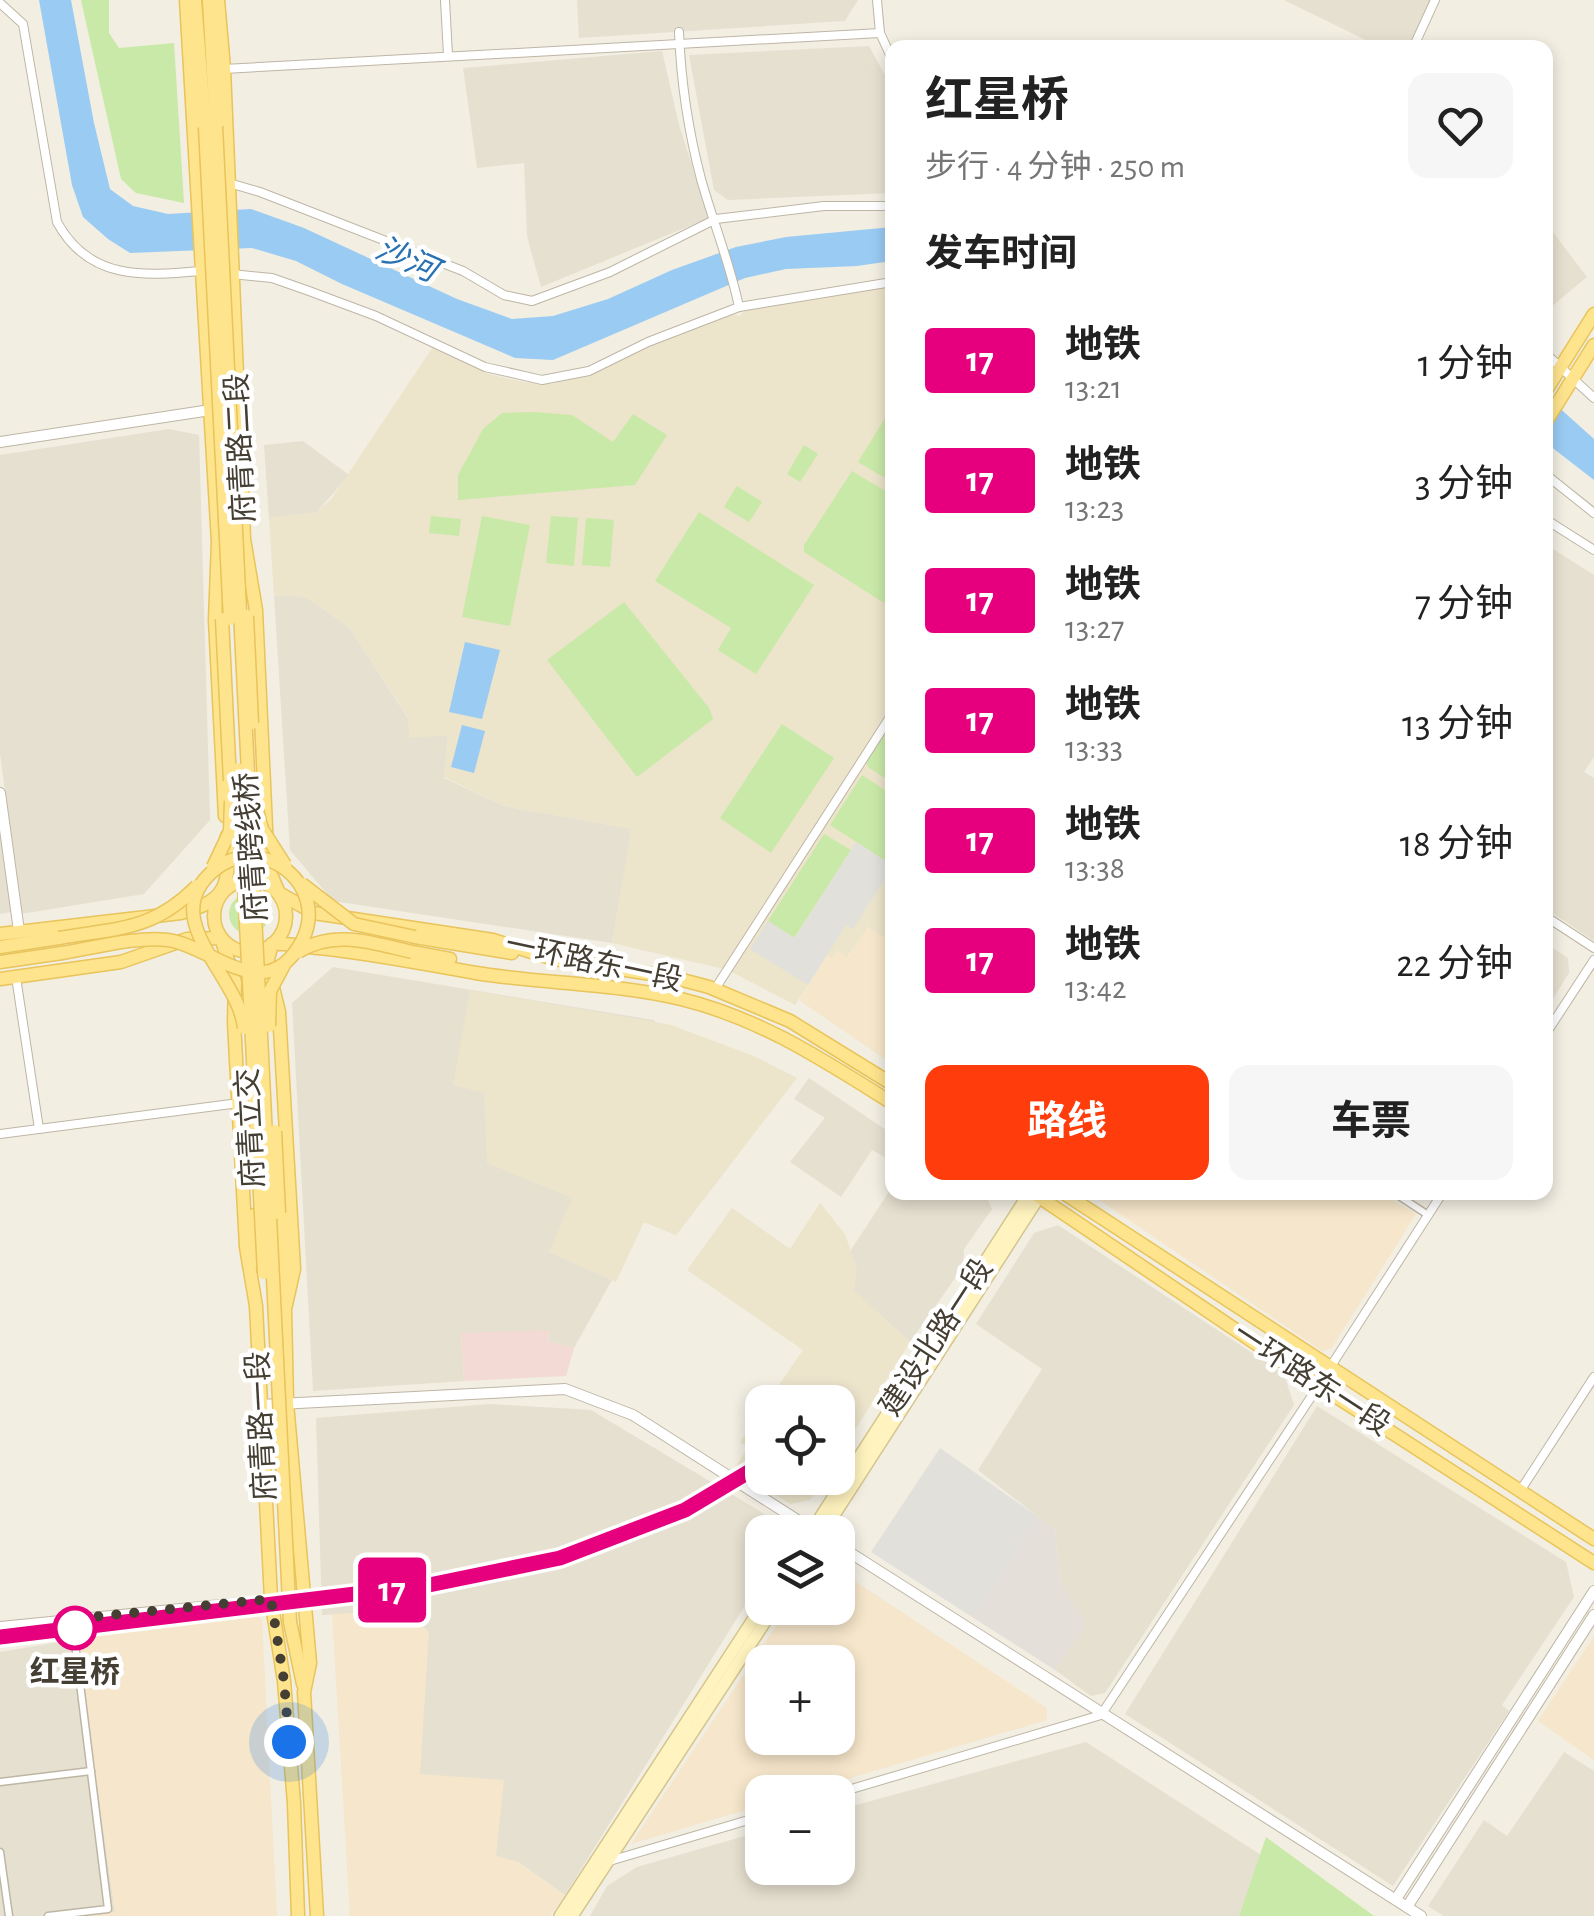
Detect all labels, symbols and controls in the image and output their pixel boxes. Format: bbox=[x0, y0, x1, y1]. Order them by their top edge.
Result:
button: heart bbox=[1408, 73, 1513, 178]
text: 红星桥 bbox=[925, 78, 1069, 126]
text: 步行 · 4 分钟 · 250 m bbox=[925, 151, 1185, 183]
water label: 沙河 bbox=[371, 231, 448, 290]
text: 发车时间 bbox=[925, 236, 1077, 274]
text: 地铁 bbox=[1065, 327, 1141, 365]
text: 17 bbox=[966, 343, 994, 378]
text: 1 分钟 bbox=[1418, 346, 1513, 384]
street label: 府青路二段 bbox=[220, 372, 260, 524]
text: 13:21 bbox=[1065, 372, 1122, 404]
text: 地铁 bbox=[1065, 447, 1141, 485]
text: 17 bbox=[966, 463, 994, 498]
text: 3 分钟 bbox=[1415, 466, 1513, 504]
text: 13:23 bbox=[1065, 492, 1124, 524]
text: 地铁 bbox=[1065, 567, 1141, 605]
text: 17 bbox=[966, 583, 994, 618]
text: 7 分钟 bbox=[1415, 586, 1513, 624]
text: 13:27 bbox=[1065, 612, 1124, 644]
text: 地铁 bbox=[1065, 687, 1141, 725]
text: 17 bbox=[966, 703, 994, 738]
text: 13 分钟 bbox=[1402, 706, 1513, 744]
text: 13:33 bbox=[1065, 732, 1123, 764]
street label: 府青跨线桥 bbox=[230, 771, 272, 923]
text: 地铁 bbox=[1065, 807, 1141, 845]
text: 17 bbox=[966, 823, 994, 858]
text: 18 分钟 bbox=[1400, 826, 1513, 864]
text: 13:38 bbox=[1065, 852, 1125, 884]
text: 地铁 bbox=[1065, 927, 1141, 965]
street label: 一环路东一段 bbox=[503, 928, 685, 996]
text: 17 bbox=[966, 943, 994, 978]
text: 22 分钟 bbox=[1396, 946, 1513, 984]
text: 13:42 bbox=[1065, 972, 1126, 1004]
button: 路线 bbox=[925, 1065, 1209, 1180]
button: 车票 bbox=[1229, 1065, 1513, 1180]
street label: 府青立交 bbox=[231, 1067, 269, 1189]
street label: 建设北路一段 bbox=[874, 1253, 998, 1421]
street label: 一环路东一段 bbox=[1228, 1317, 1396, 1441]
street label: 府青路一段 bbox=[241, 1350, 281, 1502]
map controls bbox=[745, 1385, 855, 1885]
button: locate bbox=[745, 1385, 855, 1495]
button: layers bbox=[745, 1515, 855, 1625]
line badge: 17 bbox=[347, 1558, 437, 1622]
text: 17 bbox=[378, 1573, 406, 1608]
marker: 红星桥 bbox=[54, 1607, 96, 1649]
button: + bbox=[745, 1645, 855, 1755]
place label: 红星桥 bbox=[30, 1656, 120, 1688]
your location bbox=[264, 1717, 314, 1767]
button: − bbox=[745, 1775, 855, 1885]

